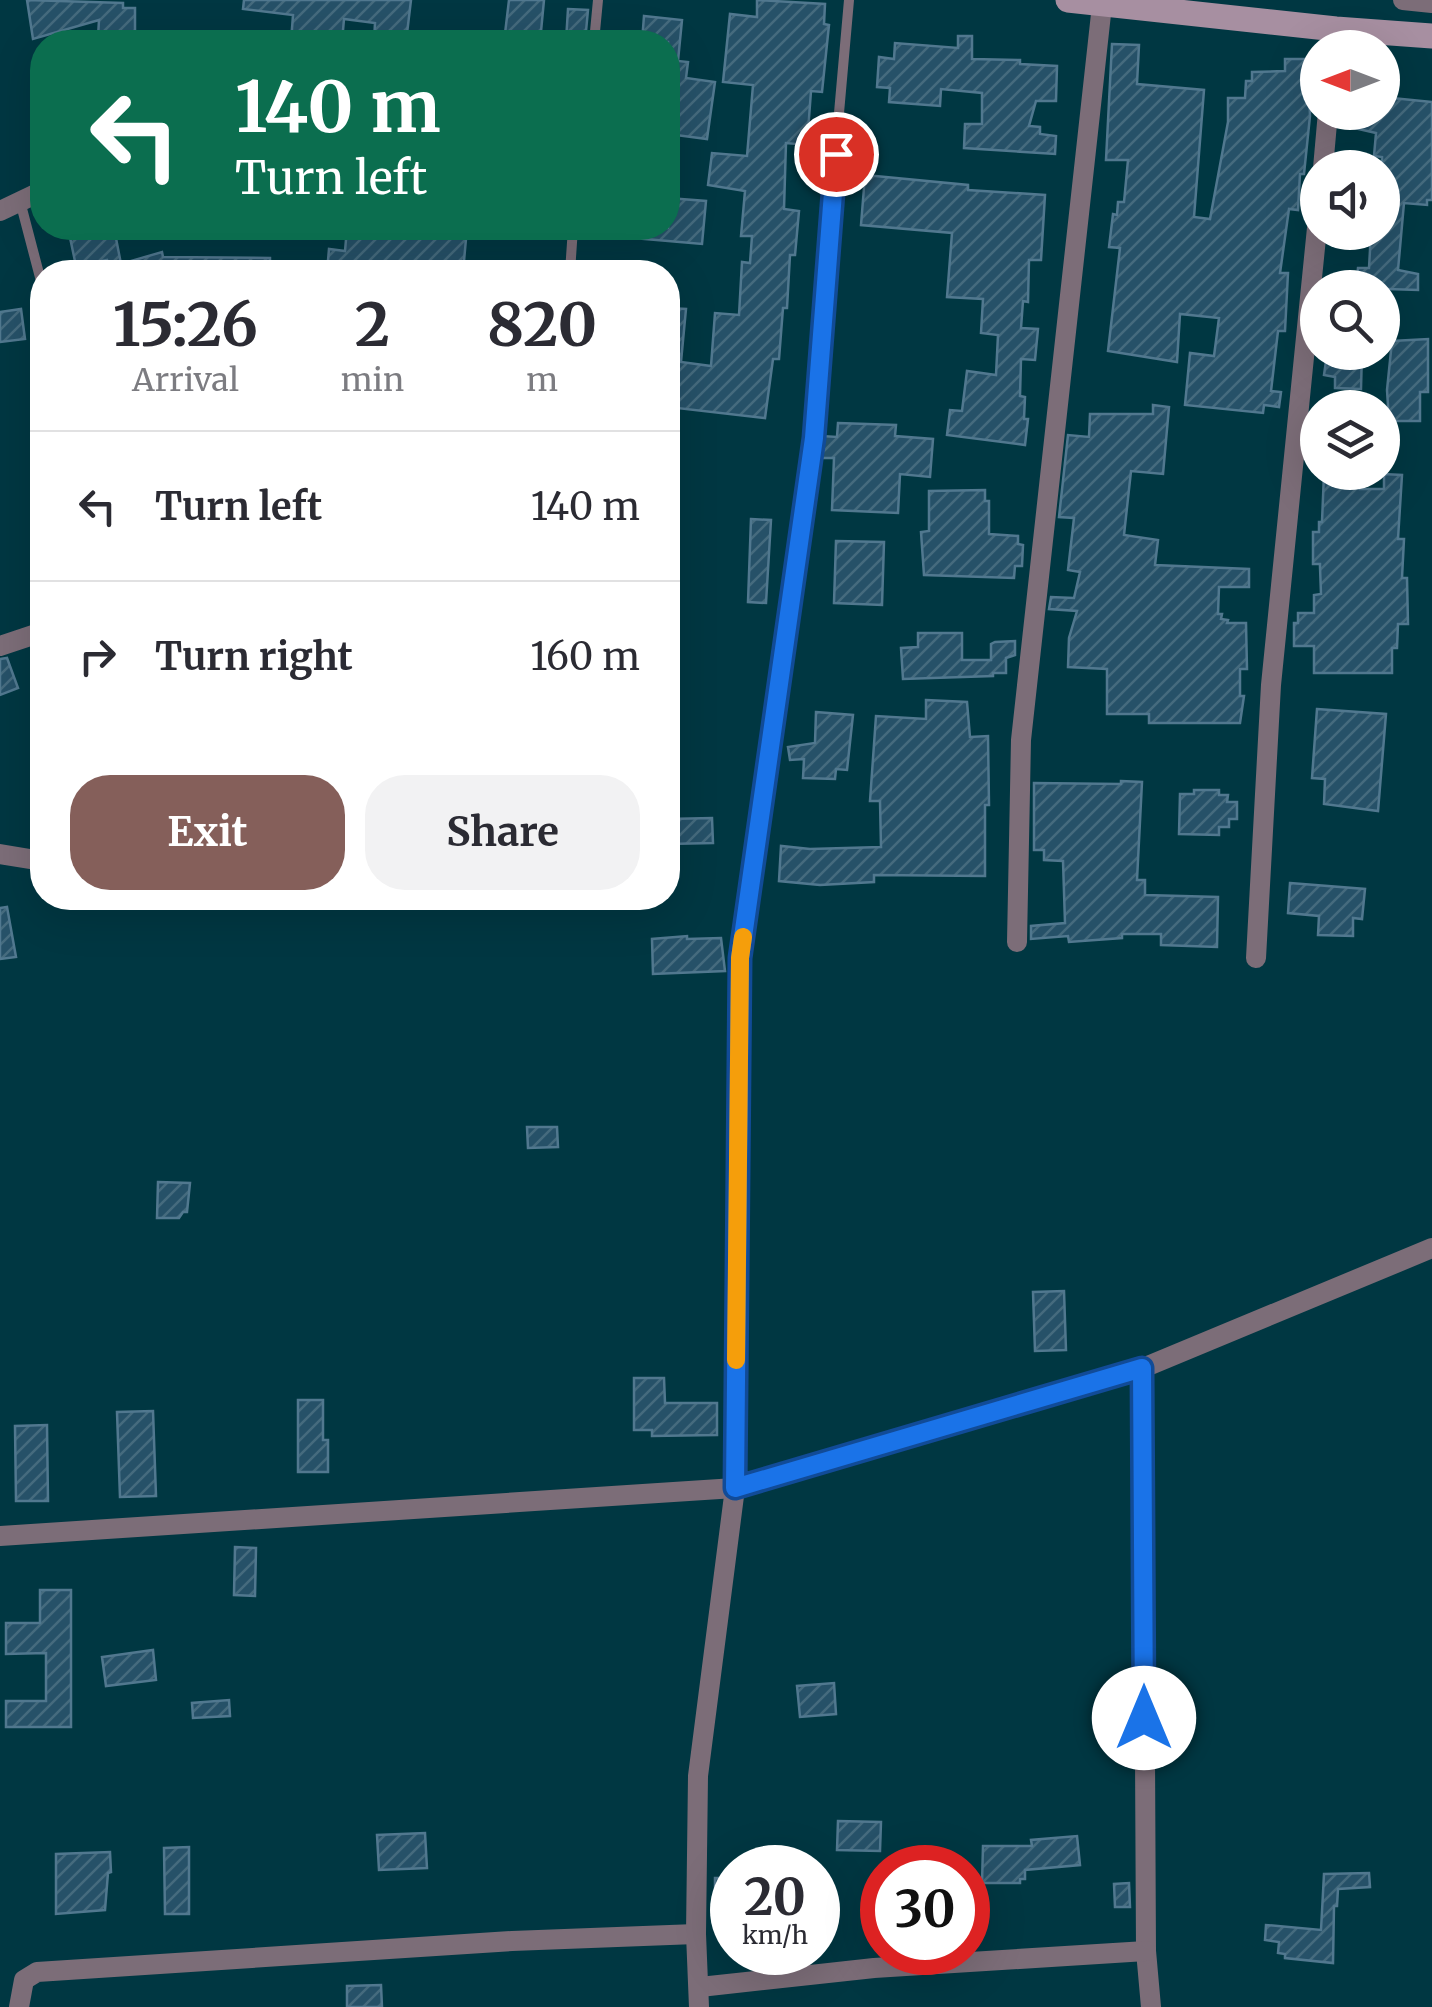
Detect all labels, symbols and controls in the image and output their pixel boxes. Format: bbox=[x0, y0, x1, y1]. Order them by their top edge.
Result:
north arrow bbox=[1300, 30, 1400, 130]
map controls bbox=[1300, 30, 1400, 490]
text: 140 m bbox=[235, 63, 441, 151]
icon: left bbox=[70, 70, 200, 200]
pin bbox=[794, 112, 879, 197]
icon: arrive bbox=[809, 127, 864, 182]
text: Turn left bbox=[235, 150, 427, 206]
button: sound bbox=[1300, 150, 1400, 250]
button: search bbox=[1300, 270, 1400, 370]
text: 15:26 bbox=[113, 287, 258, 362]
text: 2 bbox=[355, 287, 390, 362]
text: 820 bbox=[487, 287, 597, 362]
text: Arrival bbox=[132, 360, 239, 400]
text: min bbox=[341, 360, 404, 400]
text: m bbox=[526, 360, 558, 400]
button: layers bbox=[1300, 390, 1400, 490]
icon: left bbox=[70, 479, 125, 534]
text: Turn left bbox=[155, 483, 322, 530]
text: 140 m bbox=[531, 483, 640, 530]
icon: right bbox=[70, 629, 125, 684]
text: Turn right bbox=[155, 633, 353, 680]
text: 160 m bbox=[530, 633, 640, 680]
button: Exit bbox=[70, 775, 345, 890]
button: Share bbox=[365, 775, 640, 890]
position arrow bbox=[1092, 1666, 1196, 1770]
speed limit sign: 30 bbox=[860, 1845, 990, 1975]
text: 20 bbox=[744, 1866, 806, 1929]
text: km/h bbox=[742, 1919, 808, 1951]

